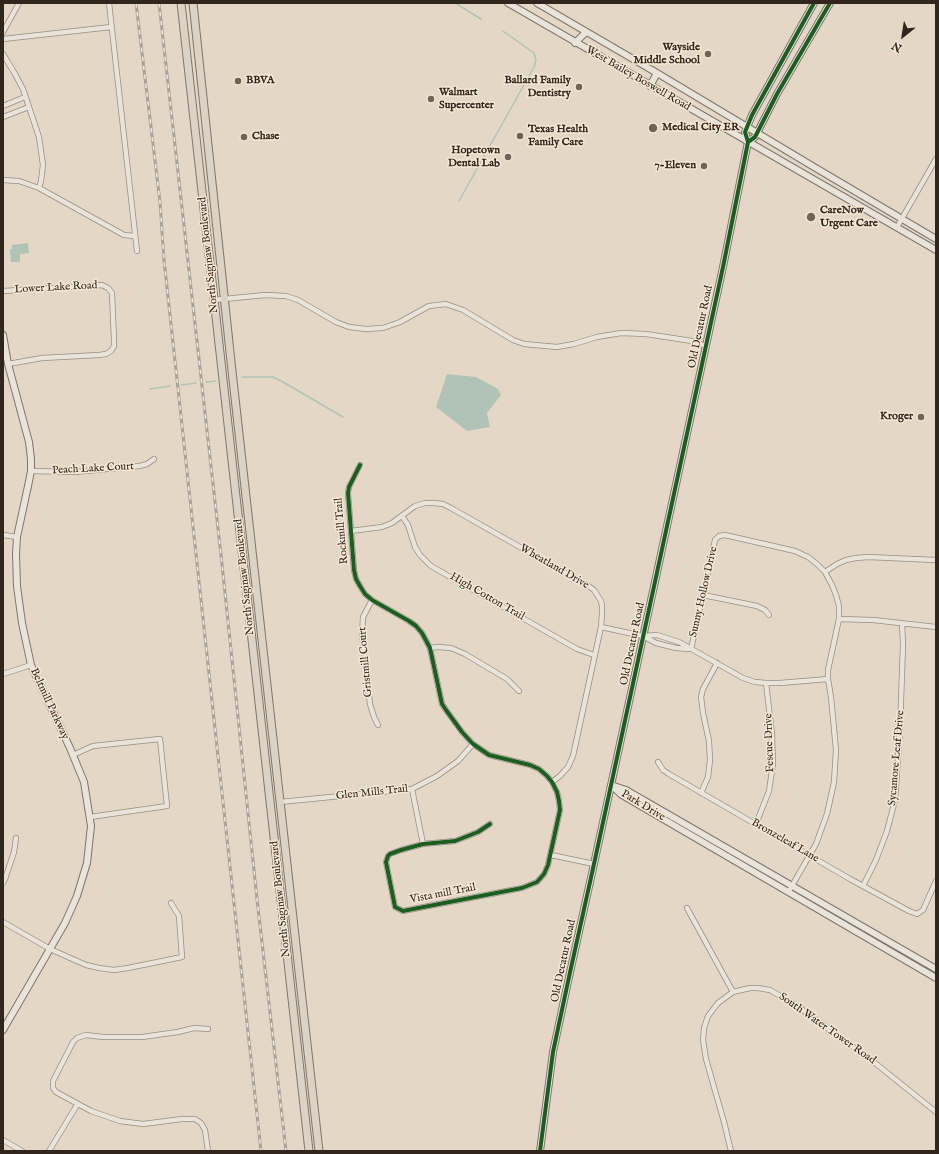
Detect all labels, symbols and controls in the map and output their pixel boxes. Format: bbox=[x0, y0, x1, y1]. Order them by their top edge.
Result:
north arrow bbox=[883, 16, 923, 56]
text: N bbox=[889, 38, 905, 55]
place label: Wayside Middle School bbox=[634, 41, 700, 67]
street label: West Bailey Boswell Road bbox=[583, 44, 693, 114]
marker: Wayside Middle School bbox=[703, 49, 713, 59]
place label: BBVA bbox=[246, 74, 274, 88]
place label: Ballard Family Dentistry bbox=[505, 74, 571, 100]
marker: BBVA bbox=[233, 76, 243, 86]
marker: Ballard Family Dentistry bbox=[574, 82, 584, 92]
place label: Walmart Supercenter bbox=[439, 86, 494, 112]
marker: Walmart Supercenter bbox=[426, 94, 436, 104]
place label: Medical City ER bbox=[662, 121, 739, 135]
marker: Medical City ER bbox=[647, 122, 659, 134]
place label: Texas Health Family Care bbox=[528, 123, 588, 149]
place label: Chase bbox=[252, 130, 279, 144]
marker: Texas Health Family Care bbox=[515, 131, 525, 141]
marker: Chase bbox=[239, 132, 249, 142]
place label: Hopetown Dental Lab bbox=[448, 144, 500, 170]
marker: Hopetown Dental Lab bbox=[503, 152, 513, 162]
place label: 7-Eleven bbox=[654, 159, 696, 173]
marker: 7-Eleven bbox=[699, 161, 709, 171]
street label: North Saginaw Boulevard bbox=[196, 196, 222, 314]
place label: CareNow Urgent Care bbox=[820, 204, 878, 230]
marker: CareNow Urgent Care bbox=[805, 211, 817, 223]
street label: Lower Lake Road bbox=[14, 279, 98, 297]
street label: Old Decatur Road bbox=[686, 284, 716, 370]
place label: Kroger bbox=[880, 410, 913, 424]
marker: Kroger bbox=[916, 412, 926, 422]
street label: Peach Lake Court bbox=[52, 460, 134, 478]
street label: Rockmill Trail bbox=[333, 497, 351, 565]
street label: North Saginaw Boulevard bbox=[232, 518, 258, 636]
street label: Wheatland Drive bbox=[517, 542, 591, 592]
street label: Sunny Hollow Drive bbox=[687, 545, 721, 639]
street label: High Cotton Trail bbox=[447, 570, 527, 624]
street label: Old Decatur Road bbox=[618, 601, 648, 687]
street label: Gristmill Court bbox=[356, 626, 376, 698]
street label: Beltmill Parkway bbox=[27, 666, 71, 742]
street label: Sycamore Leaf Drive bbox=[886, 710, 908, 806]
street label: Fescue Drive bbox=[762, 713, 778, 773]
street label: Glen Mills Trail bbox=[335, 783, 409, 803]
street label: Park Drive bbox=[619, 788, 667, 824]
street label: Bronzeleaf Lane bbox=[749, 816, 821, 866]
street label: North Saginaw Boulevard bbox=[268, 840, 294, 958]
street label: Vista mill Trail bbox=[409, 881, 477, 907]
street label: Old Decatur Road bbox=[549, 918, 579, 1004]
street label: South Water Tower Road bbox=[776, 990, 878, 1068]

